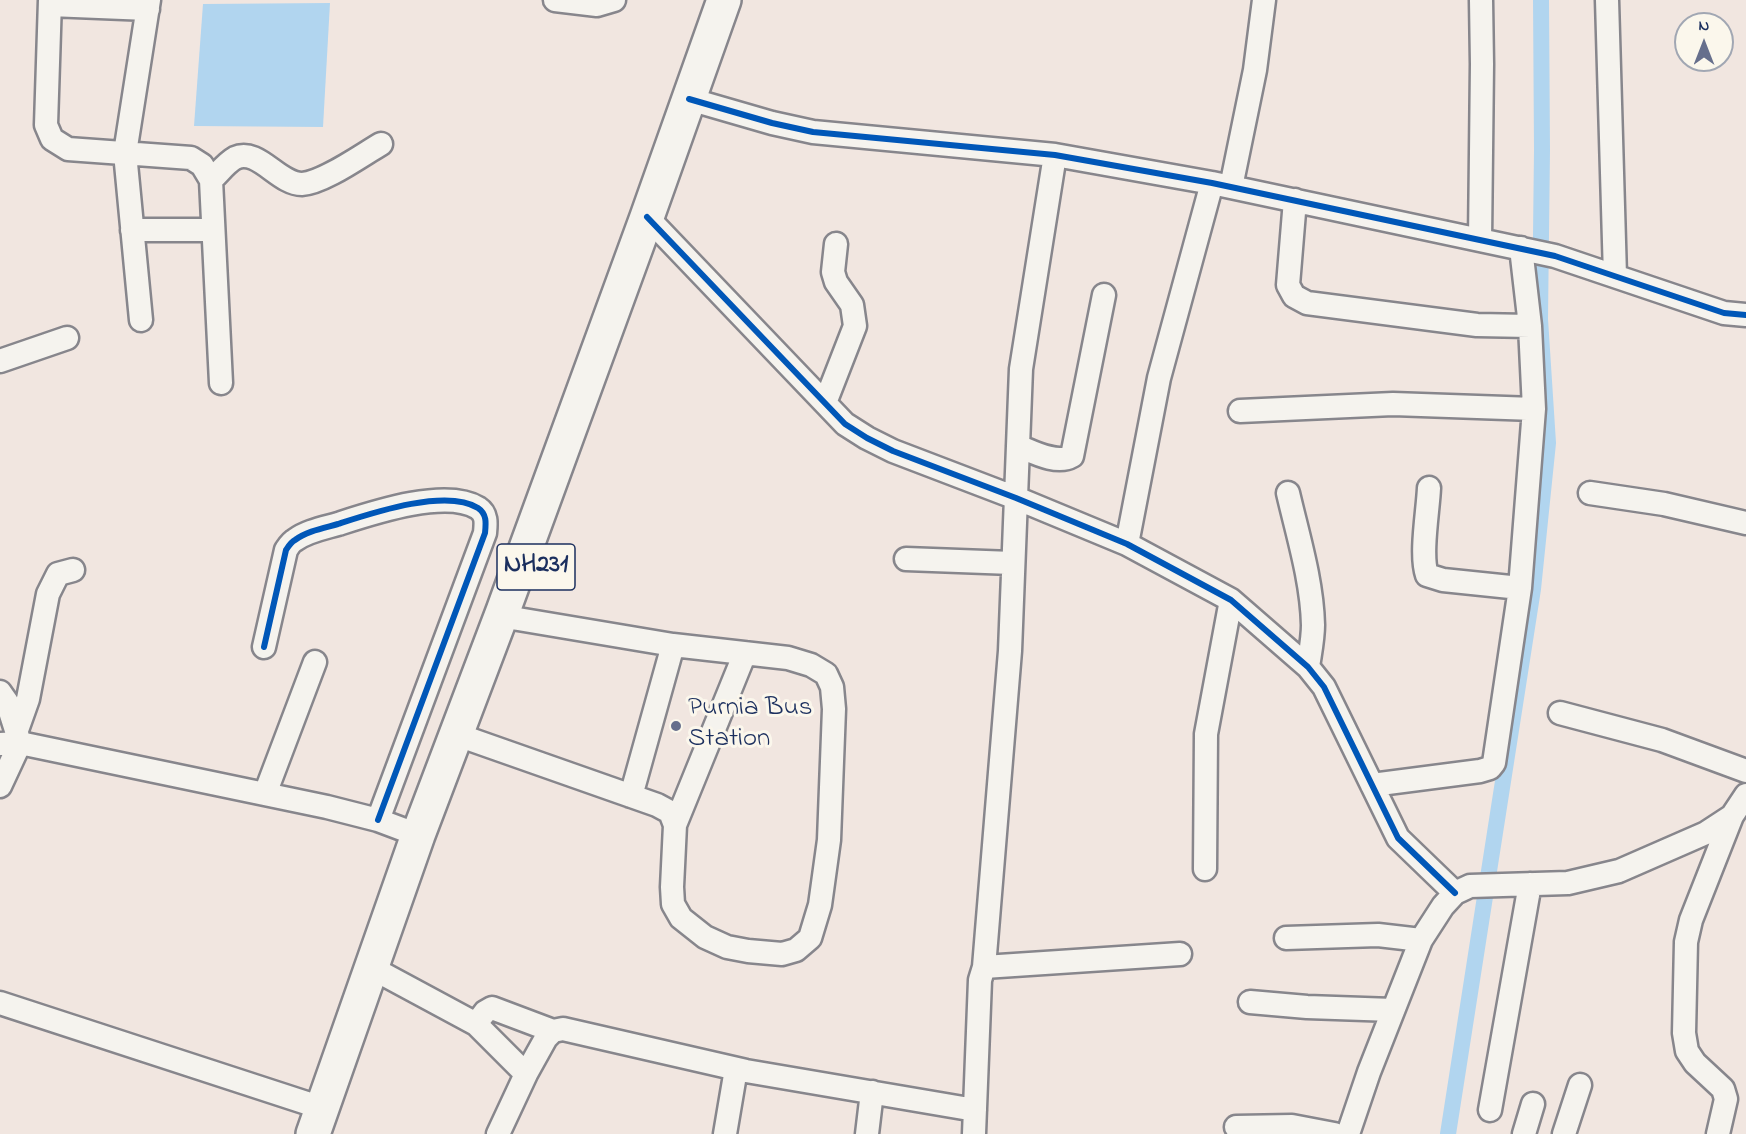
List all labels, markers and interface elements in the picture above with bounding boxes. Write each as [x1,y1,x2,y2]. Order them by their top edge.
north arrow [1674,12,1734,72]
text: N [1699,14,1709,38]
road number: NH231 [497,544,575,590]
place label: Purnia Bus Station [688,694,813,757]
marker: Purnia Bus Station [669,719,683,733]

